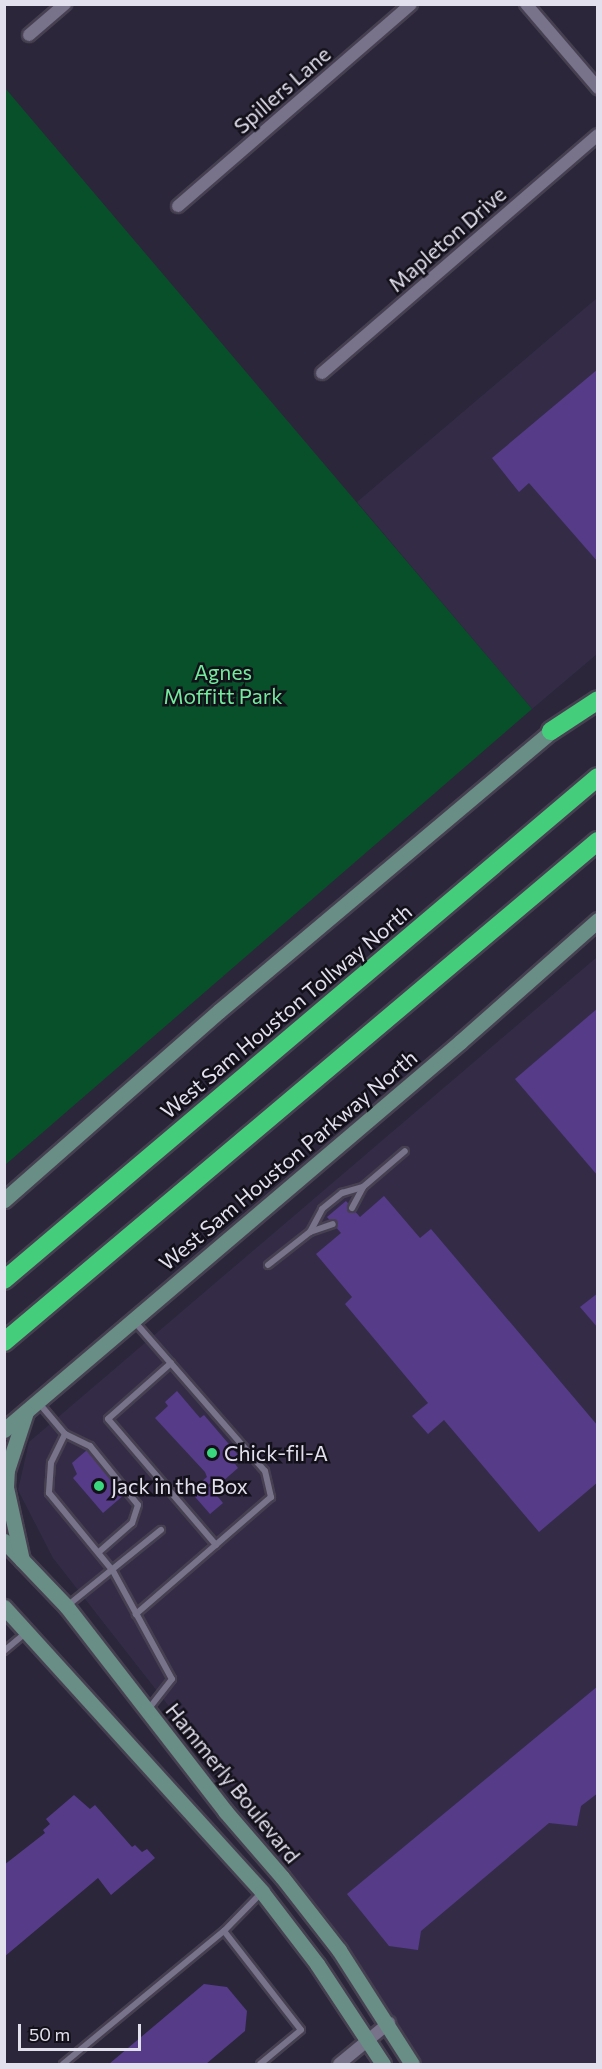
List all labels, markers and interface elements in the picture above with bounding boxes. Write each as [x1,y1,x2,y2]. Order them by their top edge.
street label: Spillers Lane [229,41,335,139]
street label: Mapleton Drive [383,181,511,297]
park label: Agnes Moffitt Park [163,659,283,709]
street label: West Sam Houston Tollway North [155,898,417,1124]
street label: West Sam Houston Parkway North [154,1045,422,1275]
place label: Chick-fil-A [224,1440,328,1466]
marker: Chick-fil-A [205,1446,219,1460]
place label: Jack in the Box [111,1473,248,1499]
marker: Jack in the Box [92,1479,106,1493]
street label: Hammerly Boulevard [161,1698,305,1868]
scale bar [21,2012,144,2050]
text: 50 m [29,2023,70,2045]

